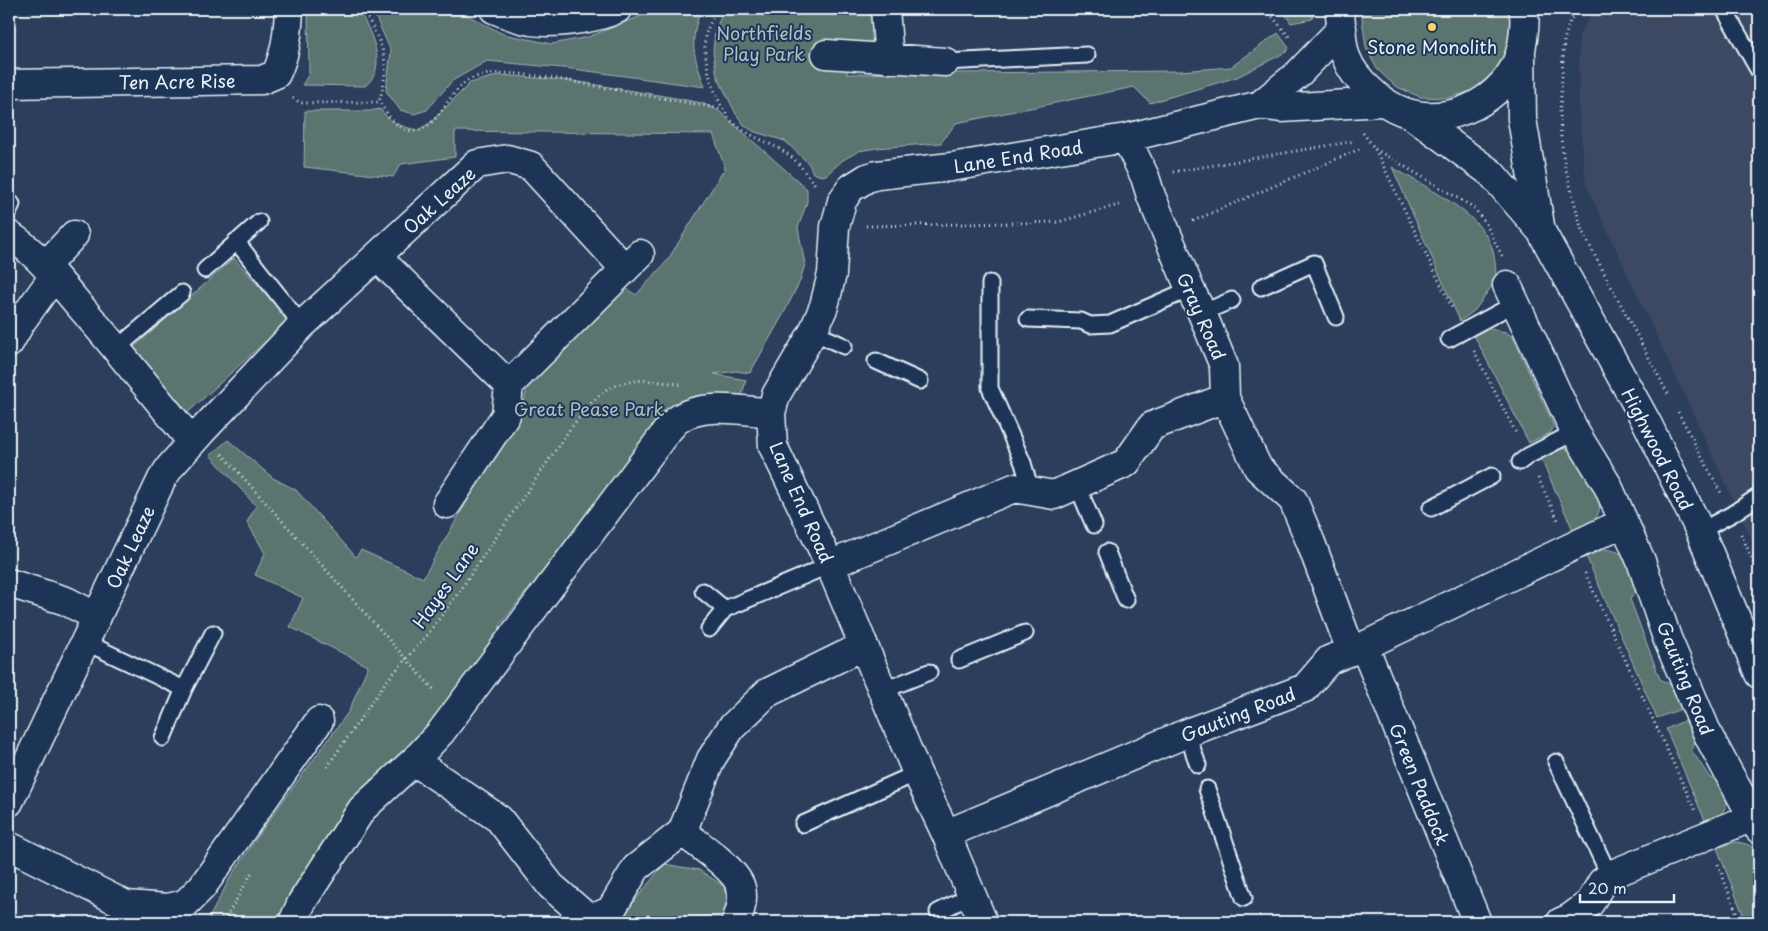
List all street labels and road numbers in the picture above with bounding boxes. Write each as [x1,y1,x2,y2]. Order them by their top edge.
street label: Ten Acre Rise [118,66,236,96]
street label: Lane End Road [952,132,1084,180]
street label: Oak Leaze [397,160,481,240]
street label: Gray Road [1171,268,1233,364]
street label: Highwood Road [1616,383,1700,515]
street label: Lane End Road [763,437,841,567]
street label: Oak Leaze [99,501,161,593]
street label: Hayes Lane [405,536,485,634]
street label: Gauting Road [1651,617,1721,739]
street label: Gauting Road [1177,680,1299,748]
street label: Green Paddock [1383,719,1457,849]

